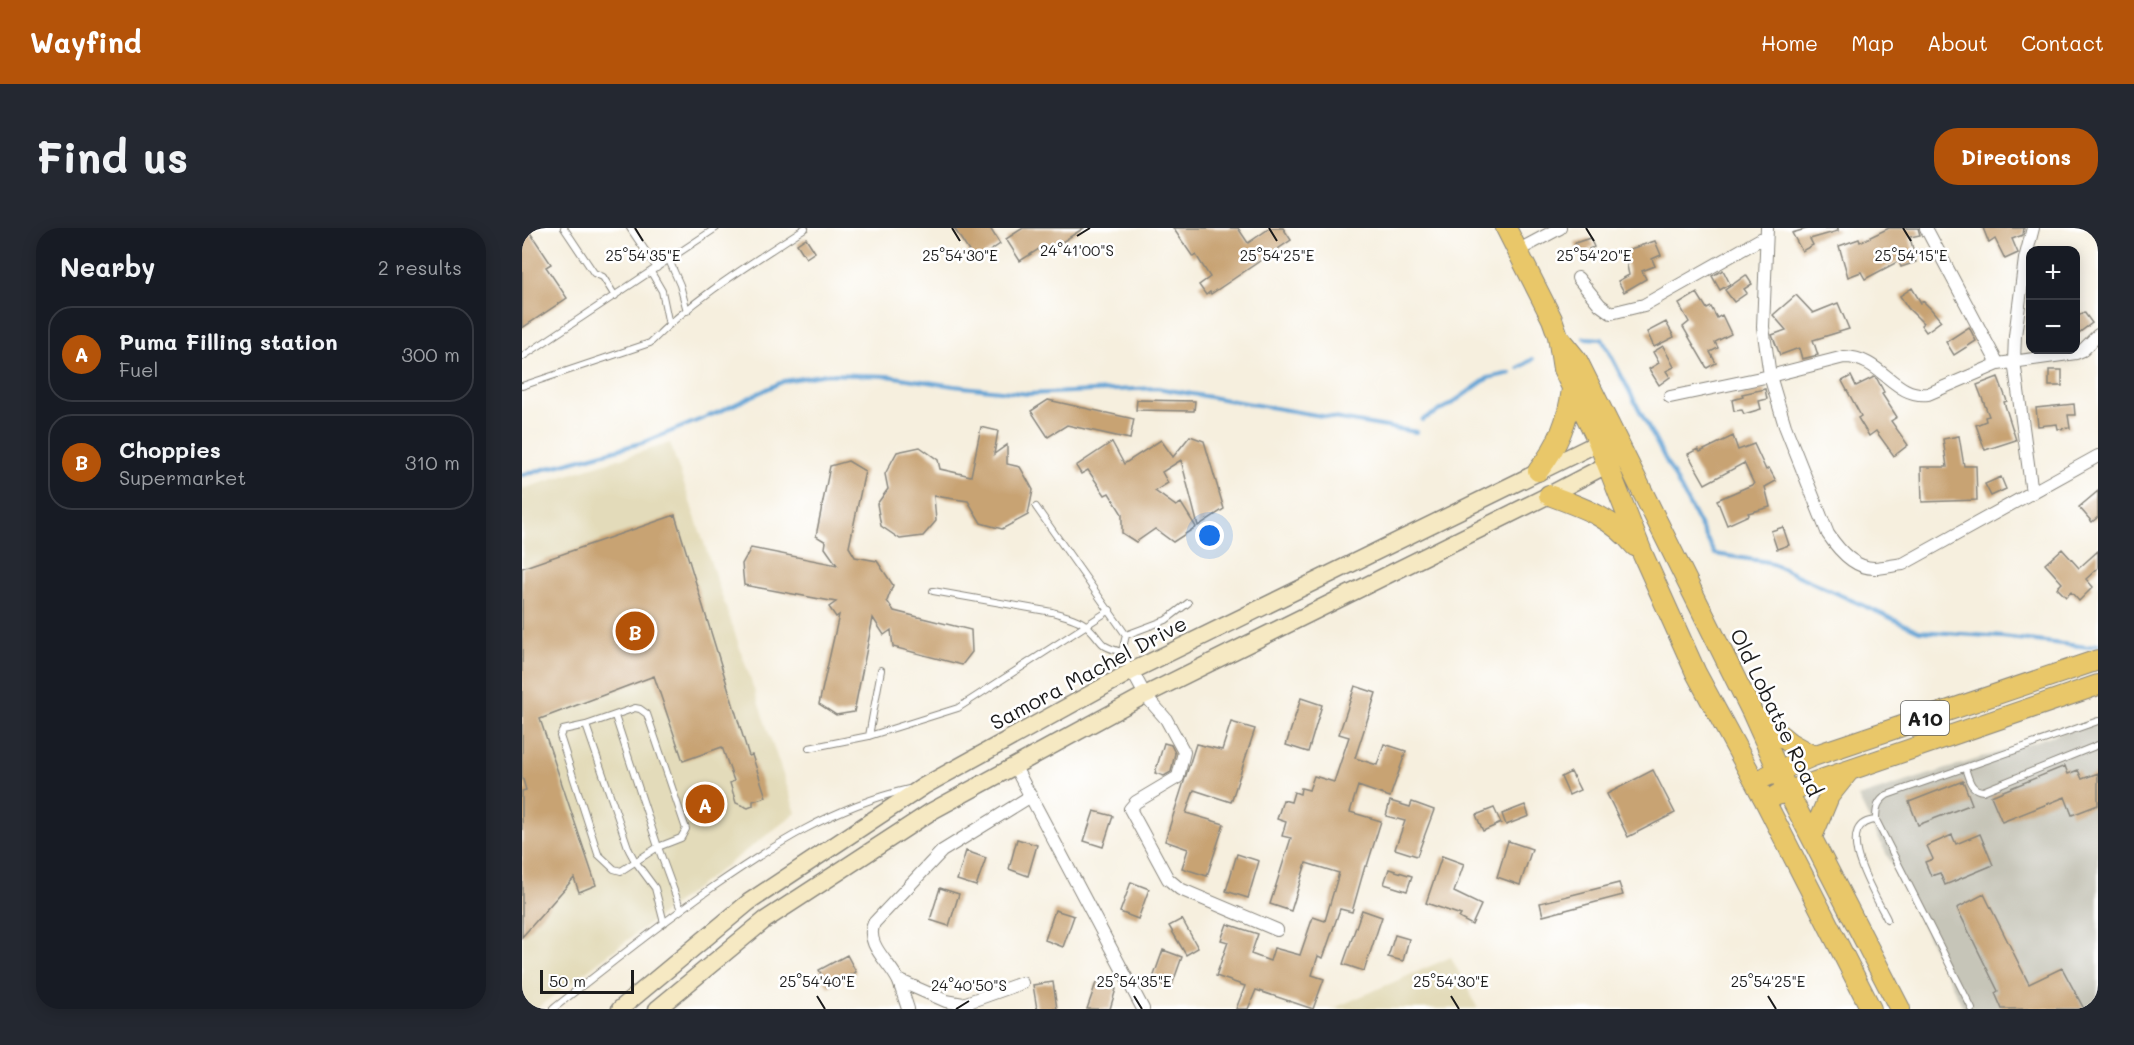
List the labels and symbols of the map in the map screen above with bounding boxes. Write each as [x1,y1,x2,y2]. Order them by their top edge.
text: 24°41'00"S [1040,240,1114,260]
text: 25°54'35"E [605,245,681,265]
text: 25°54'30"E [922,245,998,265]
text: 25°54'25"E [1240,245,1315,265]
text: 25°54'20"E [1556,245,1632,265]
text: 25°54'15"E [1874,245,1948,265]
your location [1195,521,1224,550]
pin: B [616,608,654,654]
street label: Samora Machel Drive [985,609,1191,735]
street label: Old Lobatse Road [1725,624,1829,800]
road number: A10 [1901,701,1949,735]
pin: A [686,782,724,826]
scale bar [540,967,634,994]
text: 25°54'40"E [779,971,855,991]
text: 25°54'35"E [1096,971,1172,991]
text: 25°54'30"E [1413,971,1489,991]
text: 25°54'25"E [1731,971,1806,991]
text: 24°40'50"S [931,975,1007,995]

